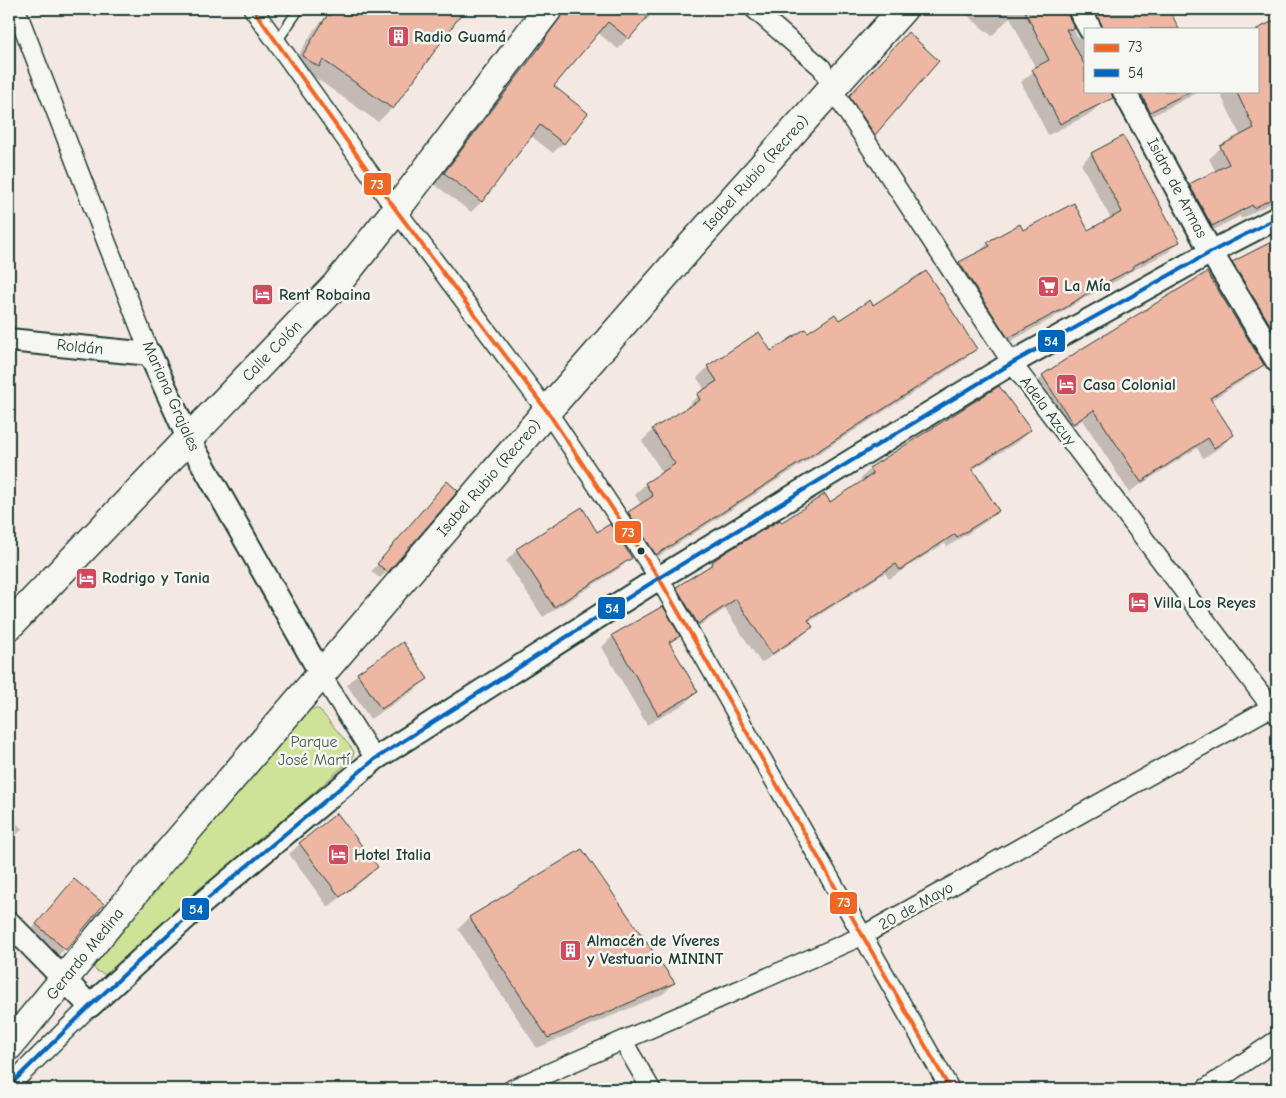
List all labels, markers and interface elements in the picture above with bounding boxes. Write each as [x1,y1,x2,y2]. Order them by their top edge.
building icon: Radio Guamá [386,25,410,49]
place label: Radio Guamá [414,28,506,46]
legend [1084,28,1258,92]
text: 73 [1128,38,1143,56]
text: 54 [1128,64,1143,82]
street label: Isabel Rubio (Recreo) [699,112,813,234]
street label: Isidro de Armas [1143,135,1211,241]
line badge: 73 [363,172,392,196]
text: 73 [370,176,384,193]
supermarket icon: La Mía [1036,274,1060,298]
place label: La Mía [1064,277,1111,295]
hotel icon: Rent Robaina [251,283,275,307]
place label: Rent Robaina [279,286,371,304]
street label: Calle Colón [239,317,305,385]
line badge: 54 [1037,329,1066,353]
text: 54 [1044,333,1058,350]
street label: Roldán [56,336,104,358]
street label: Mariana Grajales [139,338,203,454]
street label: Adela Azcuy [1016,373,1080,450]
hotel icon: Casa Colonial [1055,373,1079,397]
place label: Casa Colonial [1083,376,1176,394]
street label: Isabel Rubio (Recreo) [433,416,545,540]
line badge: 73 [614,520,642,544]
text: 73 [621,524,635,541]
unlabelled marker [636,546,646,556]
hotel icon: Rodrigo y Tania [74,566,98,590]
place label: Rodrigo y Tania [102,569,210,587]
hotel icon: Villa Los Reyes [1126,591,1150,615]
place label: Villa Los Reyes [1154,594,1256,612]
line badge: 54 [597,596,626,620]
text: 54 [605,600,619,617]
park label: Parque José Martí [278,733,350,769]
hotel icon: Hotel Italia [326,843,350,867]
place label: Hotel Italia [354,846,431,864]
street label: 20 de Mayo [876,878,956,934]
line badge: 73 [829,891,858,915]
text: 73 [837,894,851,911]
line badge: 54 [181,897,210,921]
text: 54 [189,901,203,918]
street label: Gerardo Medina [43,905,127,1003]
place label: Almacén de Víveres y Vestuario MININT [587,932,724,968]
building icon: Almacén de Víveres y Vestuario MININT [559,938,583,962]

